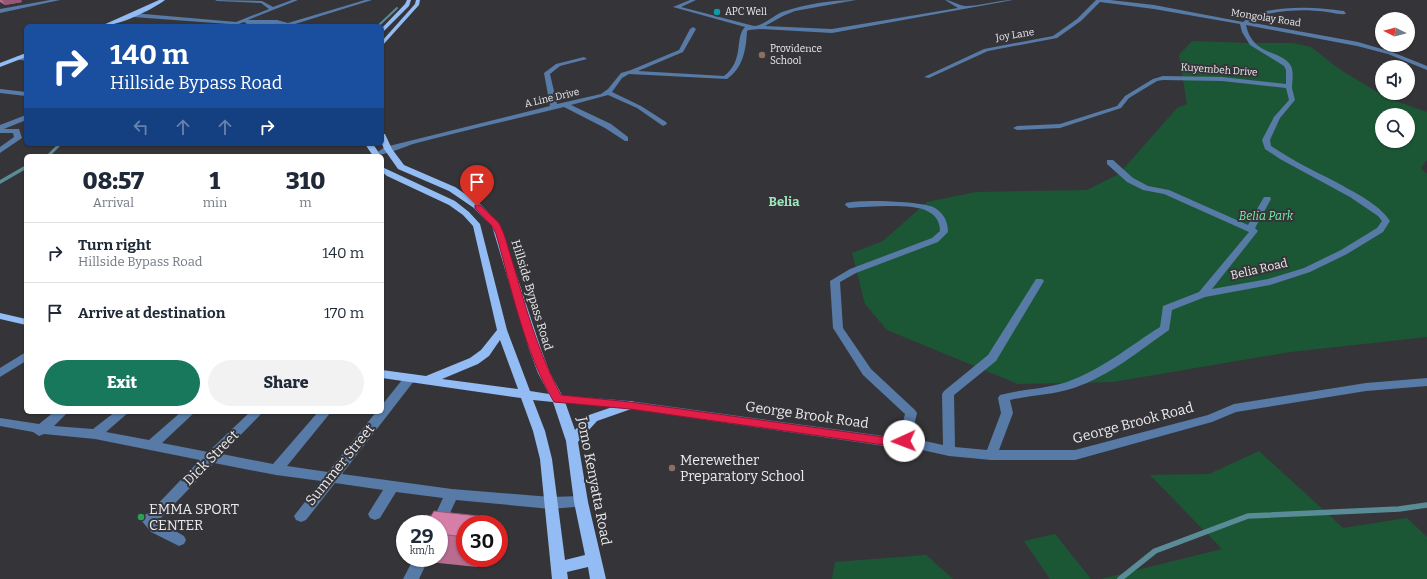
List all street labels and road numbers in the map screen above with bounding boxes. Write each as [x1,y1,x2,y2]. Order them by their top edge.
street label: Mongolay Road [1230,7,1302,29]
street label: Joy Lane [994,26,1035,44]
street label: Kuyembeh Drive [1180,61,1258,79]
street label: A Line Drive [523,86,581,110]
street label: Hillside Bypass Road [509,238,555,352]
street label: Belia Road [1229,256,1289,282]
street label: George Brook Road [744,398,870,432]
street label: George Brook Road [1071,399,1195,447]
street label: Jomo Kenyatta Road [573,414,615,547]
street label: Summer Street [302,421,378,509]
street label: Dick Street [180,427,242,489]

